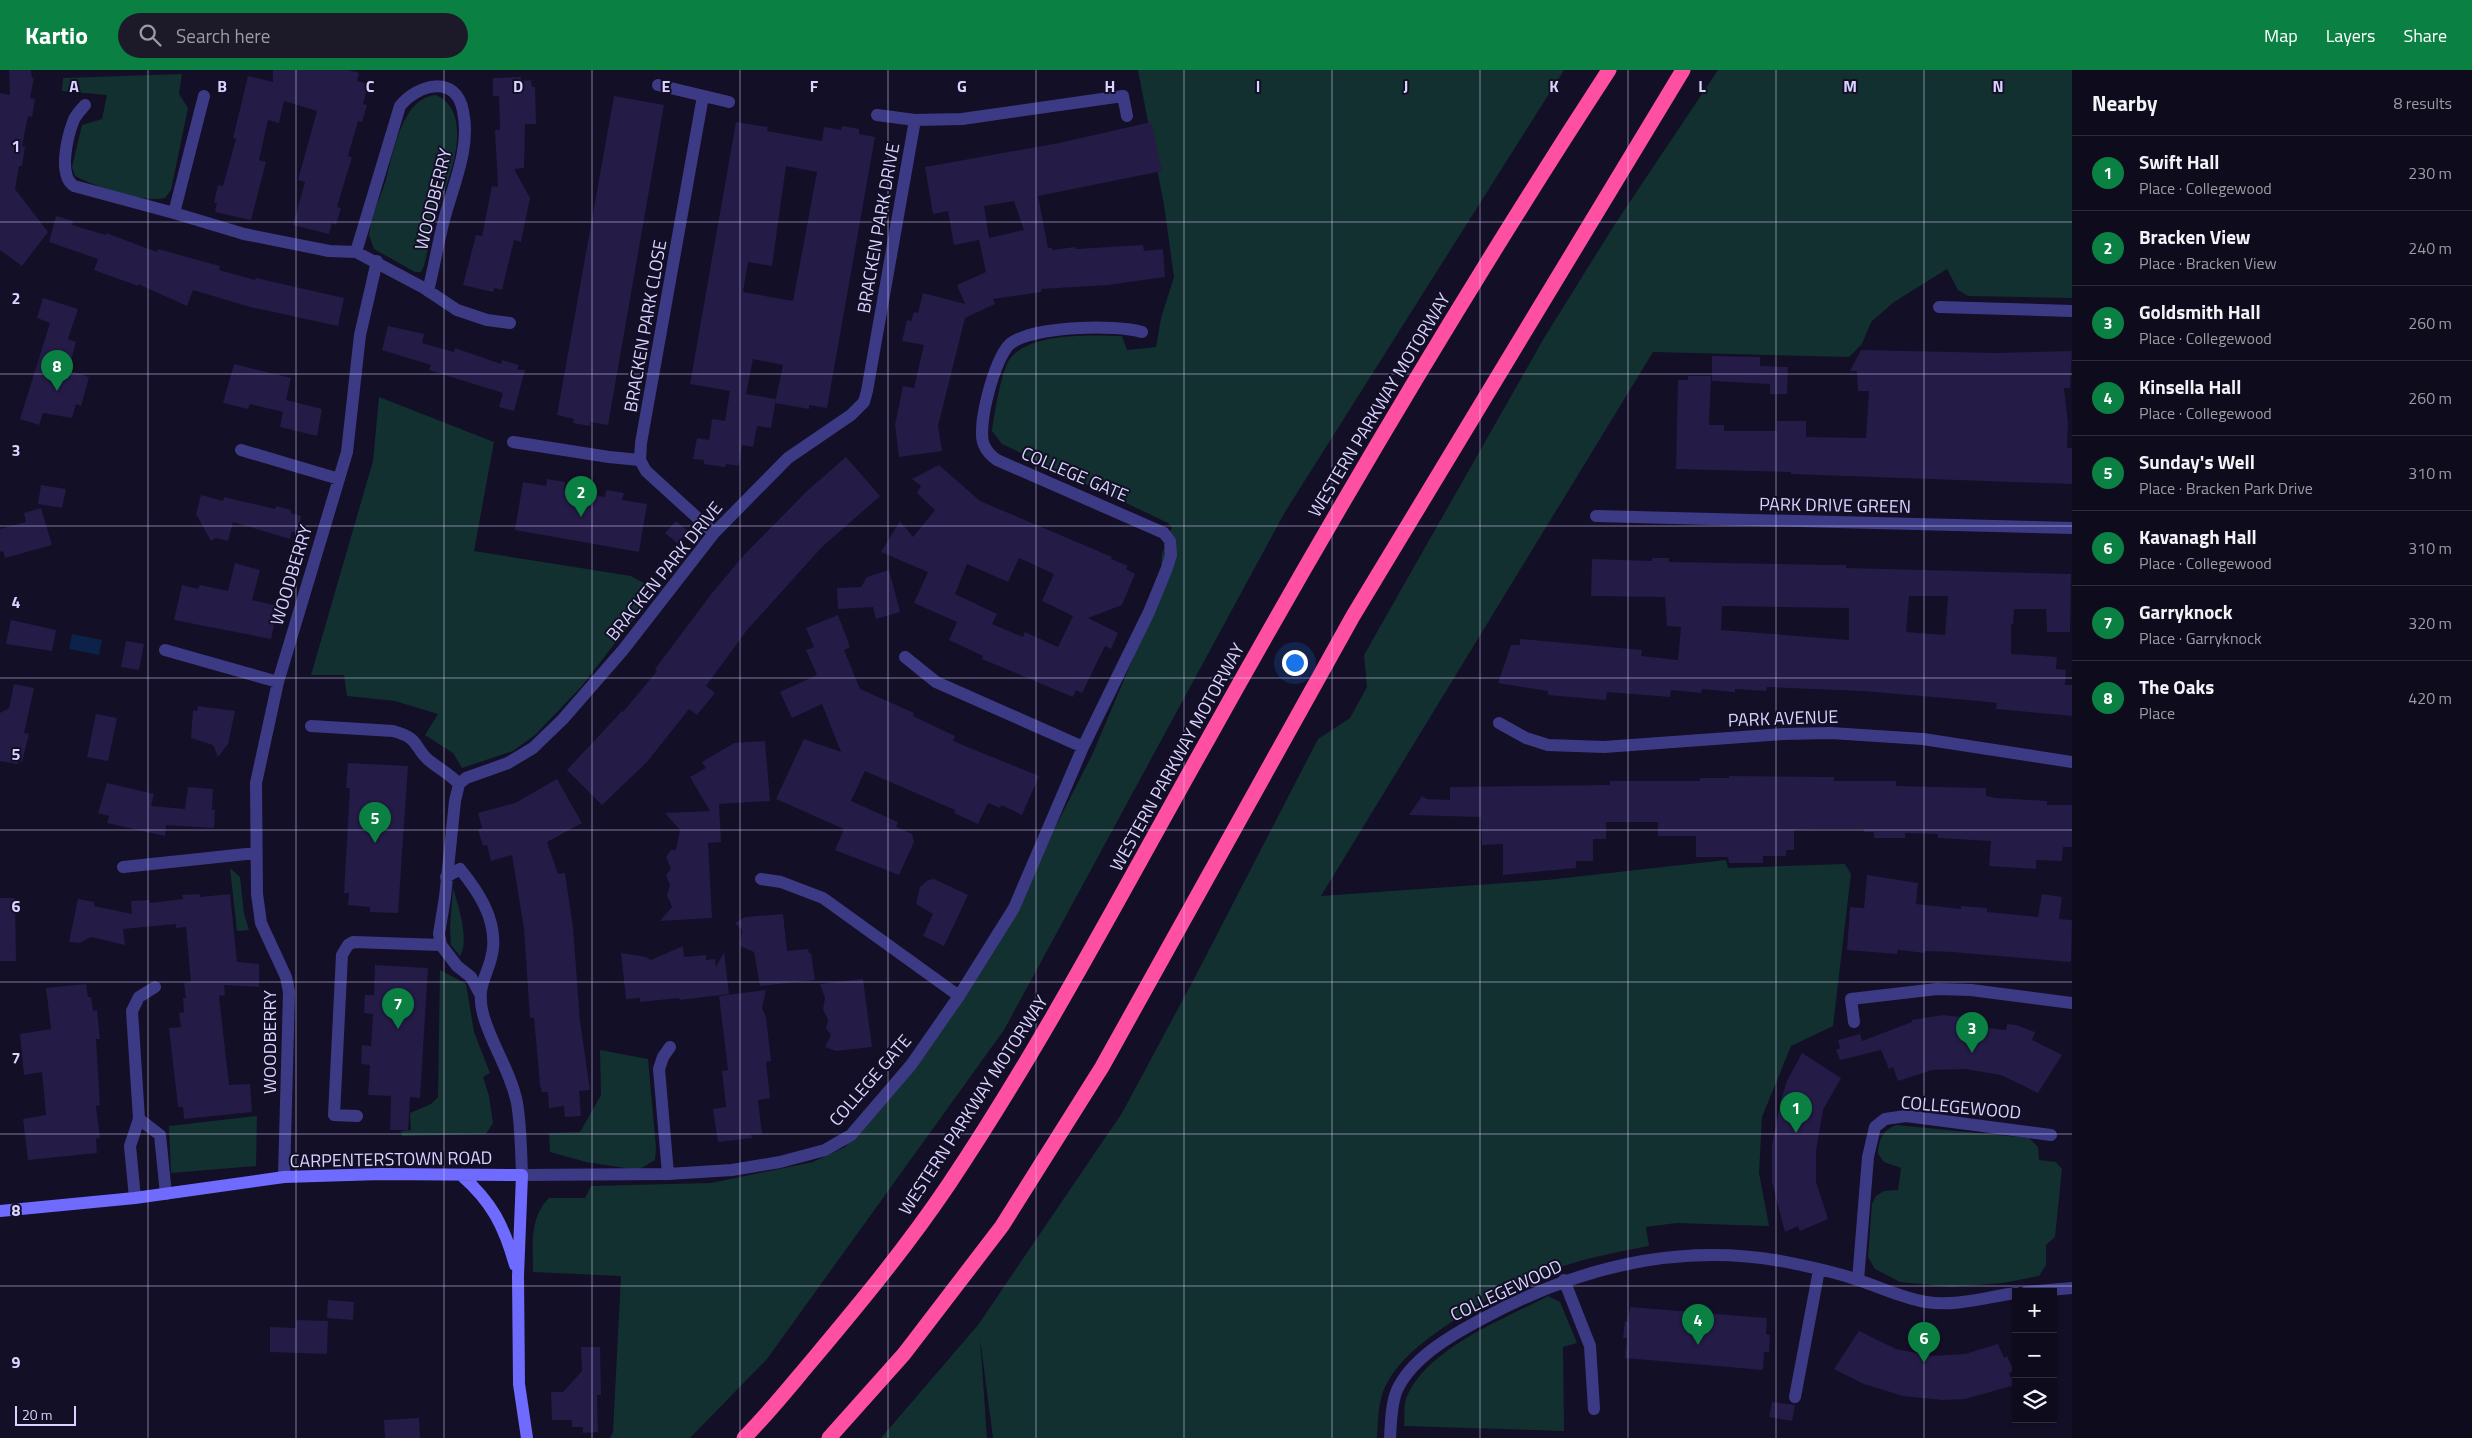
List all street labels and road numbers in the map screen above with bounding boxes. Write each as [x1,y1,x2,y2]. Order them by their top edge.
street label: BRACKEN PARK DRIVE [850,141,906,315]
street label: WOODBERRY [407,145,459,253]
street label: BRACKEN PARK CLOSE [617,238,673,414]
street label: WESTERN PARKWAY MOTORWAY [1301,288,1457,522]
street label: COLLEGE GATE [1017,439,1133,509]
street label: PARK DRIVE GREEN [1759,490,1911,520]
street label: BRACKEN PARK DRIVE [599,495,729,646]
street label: WOODBERRY [263,521,319,629]
street label: WESTERN PARKWAY MOTORWAY [1103,638,1251,876]
street label: PARK AVENUE [1727,703,1839,733]
street label: WESTERN PARKWAY MOTORWAY [892,989,1055,1220]
street label: WOODBERRY [256,990,283,1094]
street label: COLLEGE GATE [822,1028,918,1132]
street label: COLLEGEWOOD [1900,1088,2022,1126]
street label: CARPENTERSTOWN ROAD [289,1144,493,1174]
street label: COLLEGEWOOD [1446,1252,1566,1328]

